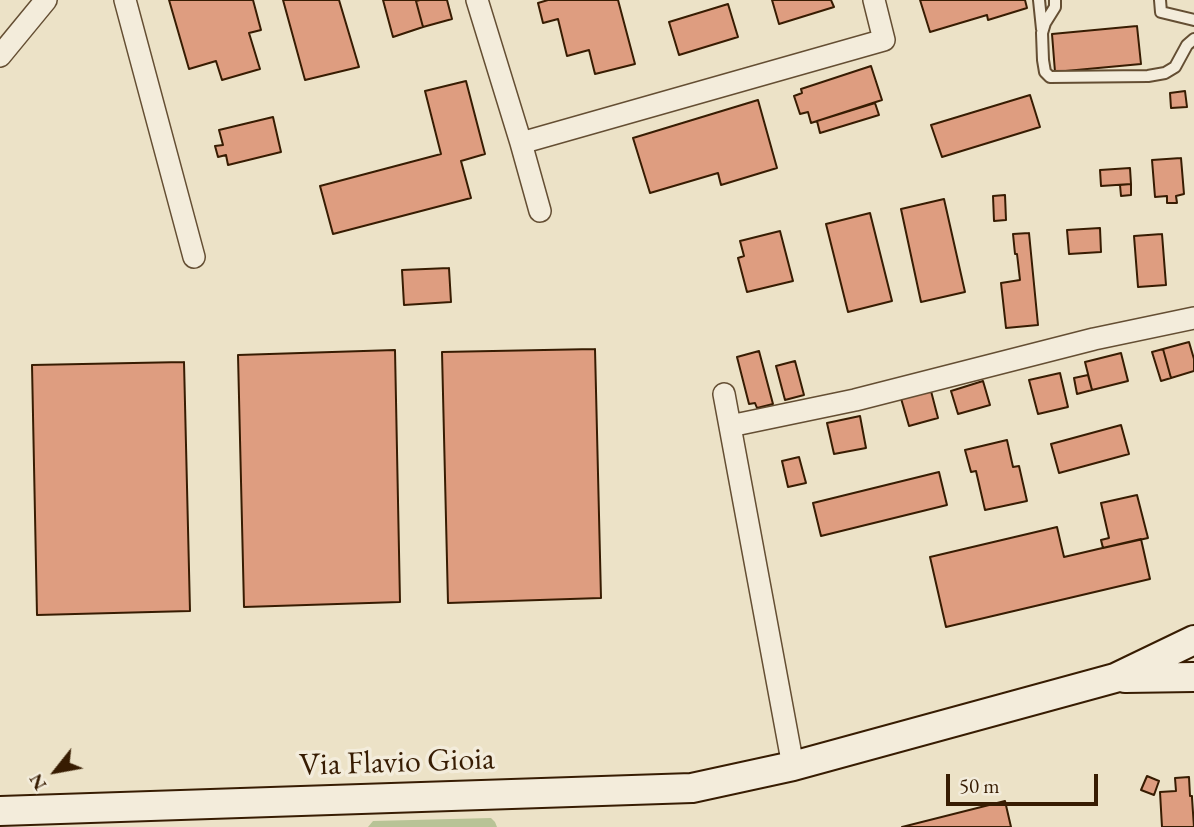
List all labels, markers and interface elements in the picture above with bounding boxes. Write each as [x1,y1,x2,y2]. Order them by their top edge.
north arrow [21,736,91,806]
street label: Via Flavio Gioia [299,740,495,786]
scale bar [949,760,1101,804]
text: N [23,769,52,795]
text: 50 m [959,772,1000,799]

